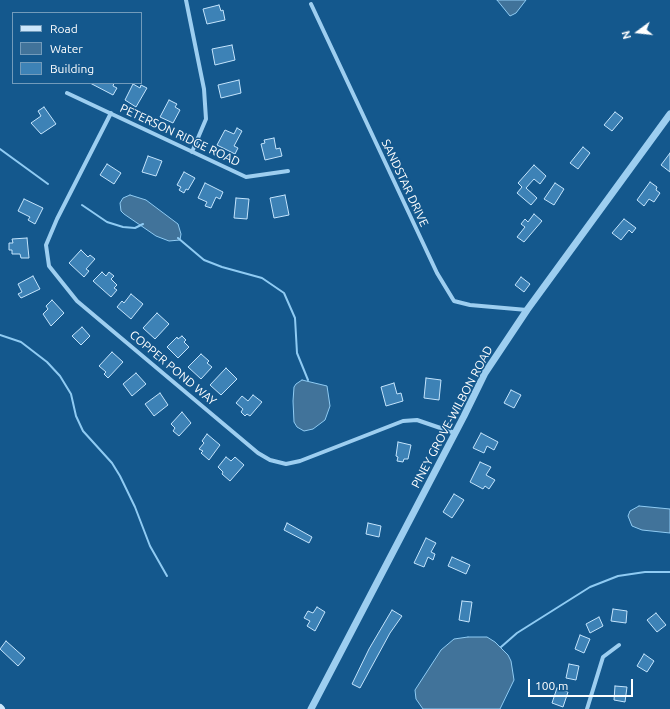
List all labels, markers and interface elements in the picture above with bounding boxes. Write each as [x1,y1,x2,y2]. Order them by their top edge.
legend [12,12,142,84]
north arrow [618,12,658,52]
text: Road [50,22,78,35]
text: N [620,30,633,41]
text: Water [50,42,83,55]
text: Building [50,62,94,75]
street label: PETERSON RIDGE ROAD [118,101,242,169]
street label: SANDSTAR DRIVE [378,137,432,229]
street label: COPPER POND WAY [127,327,219,409]
street label: PINEY GROVE-WILBON ROAD [408,343,496,491]
scale bar [530,671,635,697]
text: 100 m [535,679,568,692]

